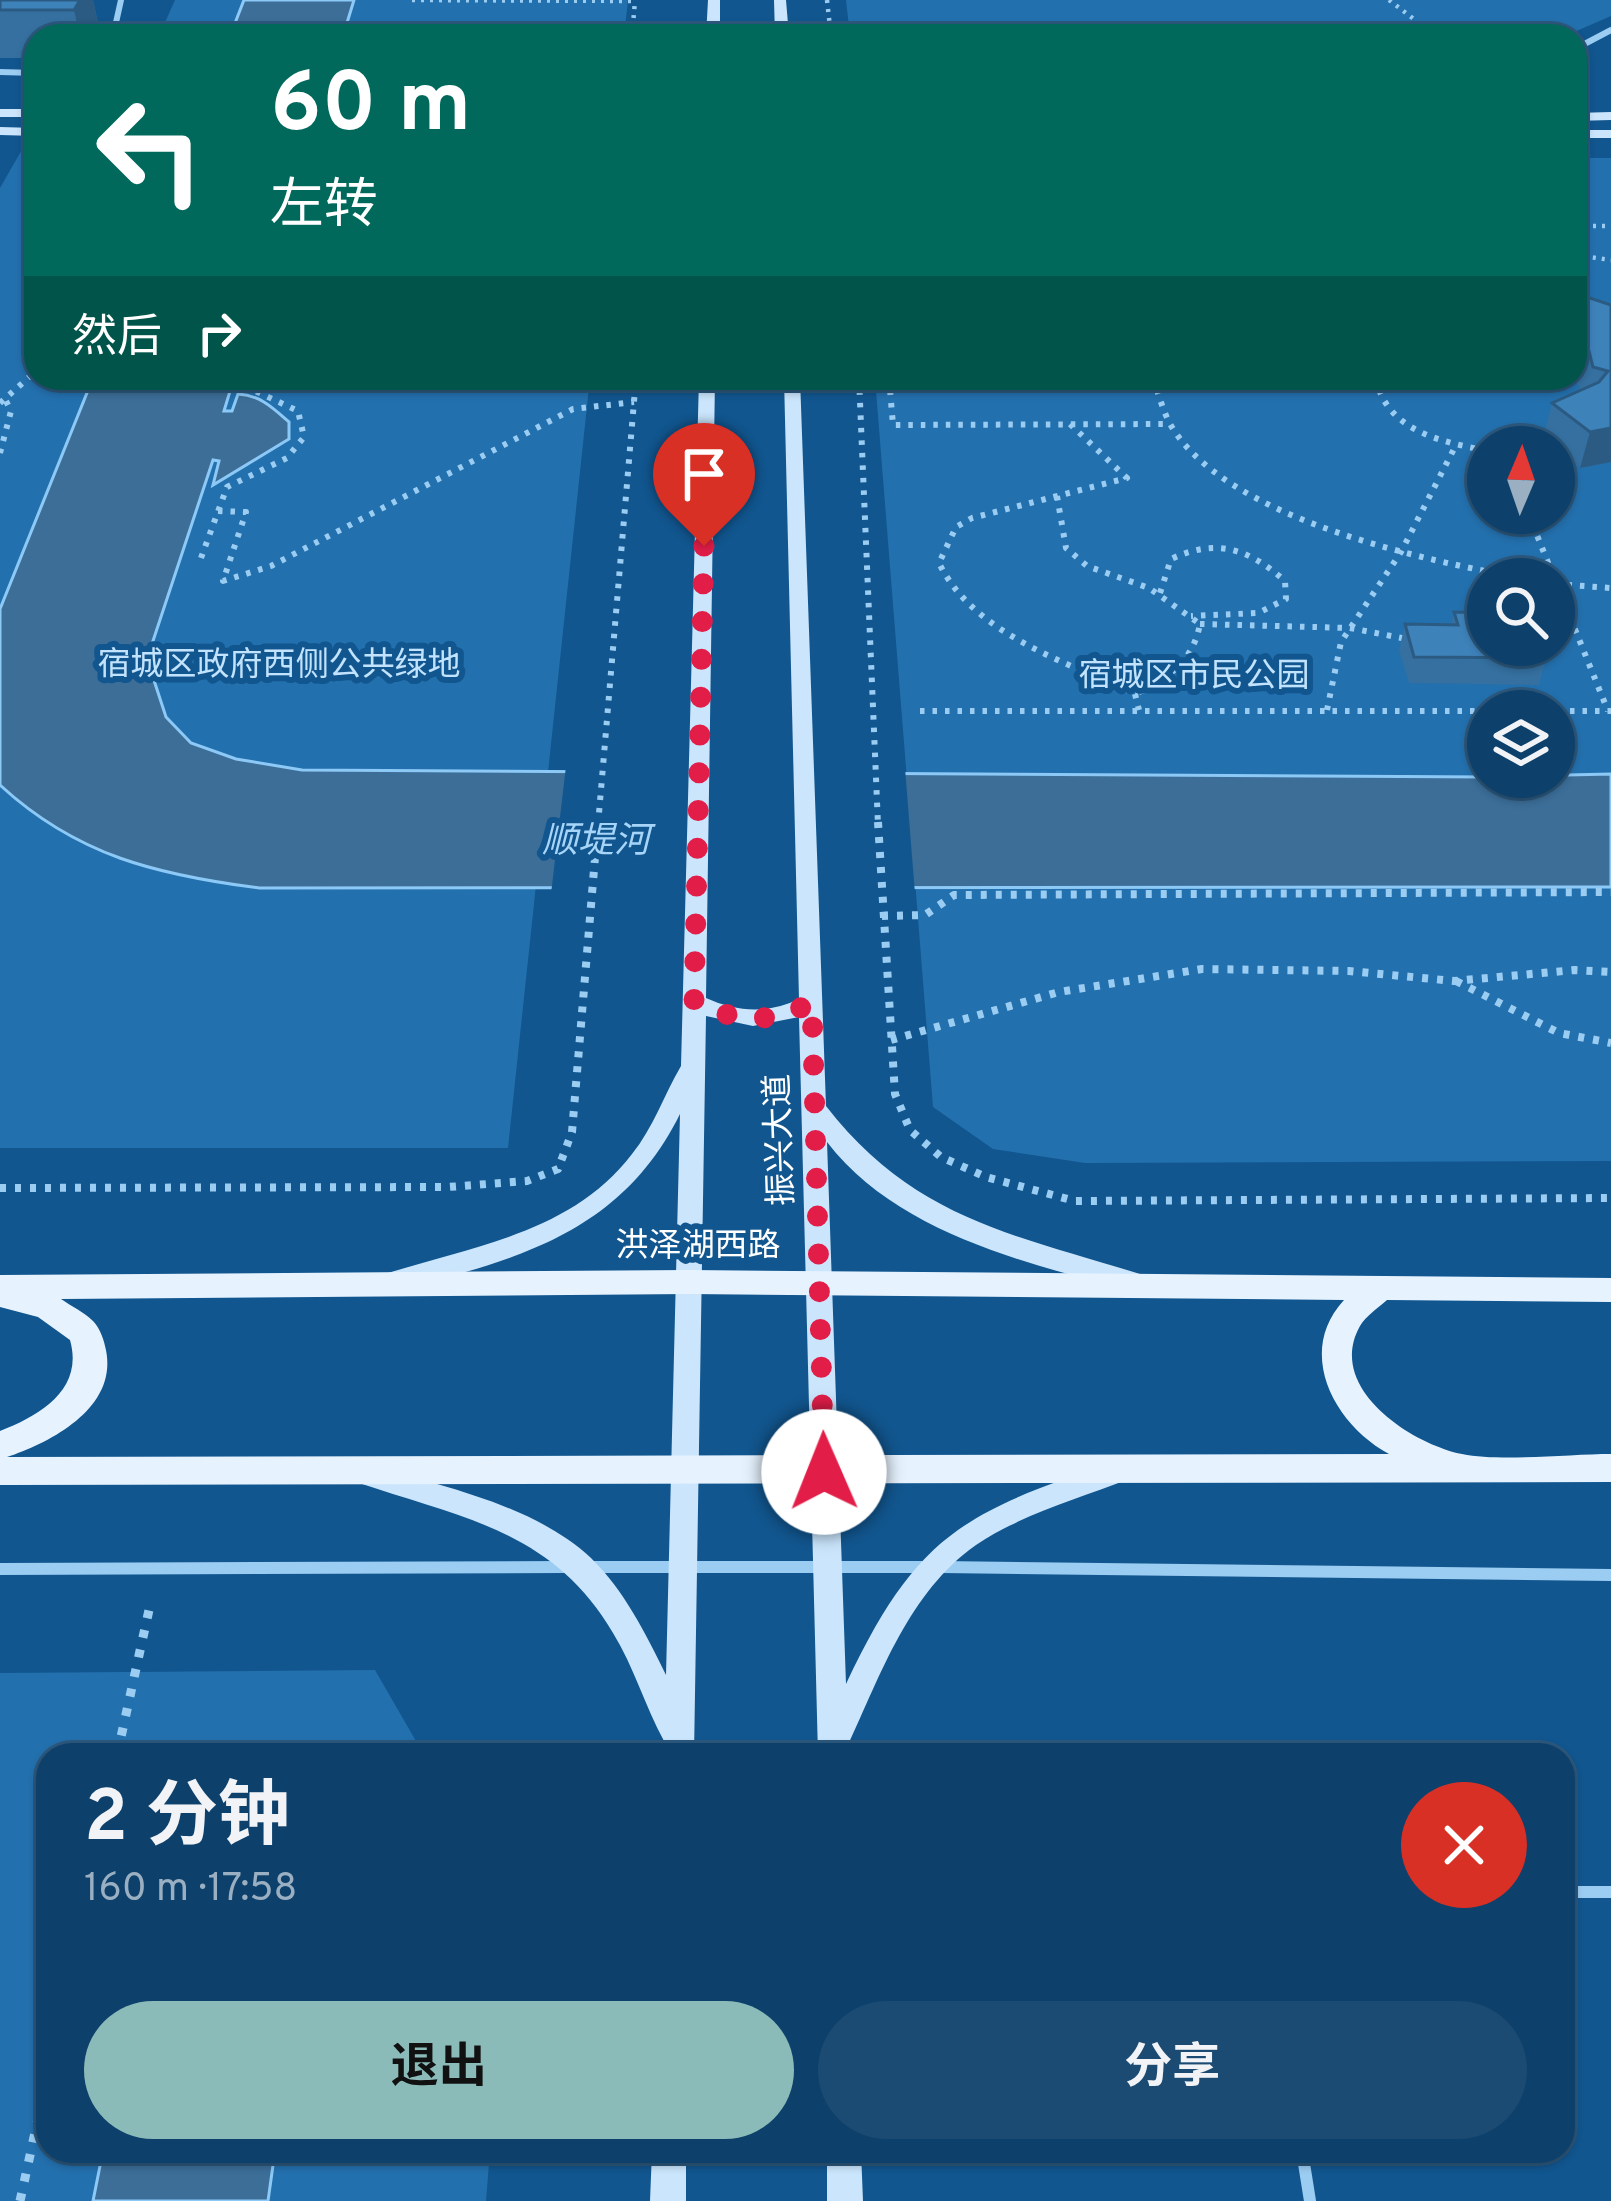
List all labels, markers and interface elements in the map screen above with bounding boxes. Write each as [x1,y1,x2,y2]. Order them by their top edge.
text: 60 m [270,55,471,161]
icon: left [72,72,228,228]
text: 左转 [270,174,378,243]
icon: right [186,300,252,366]
text: 然后 [72,311,162,368]
pin [653,423,755,546]
north arrow [1467,426,1575,534]
map controls [1467,426,1575,798]
icon: arrive [671,441,737,507]
button: search [1467,558,1575,666]
park label: 宿城区政府西侧公共绿地 [98,646,461,688]
park label: 宿城区市民公园 [1079,657,1310,699]
button: layers [1467,690,1575,798]
water label: 顺堤河 [542,820,656,866]
street label: 振兴大道 [759,1073,805,1207]
street label: 洪泽湖西路 [616,1227,781,1269]
position arrow [761,1409,887,1535]
text: 2 分钟 [84,1775,290,1867]
button: close [1401,1782,1527,1908]
text: 160 m · 17:58 [84,1866,297,1915]
button: 退出 [84,2001,794,2139]
button: 分享 [818,2001,1527,2139]

